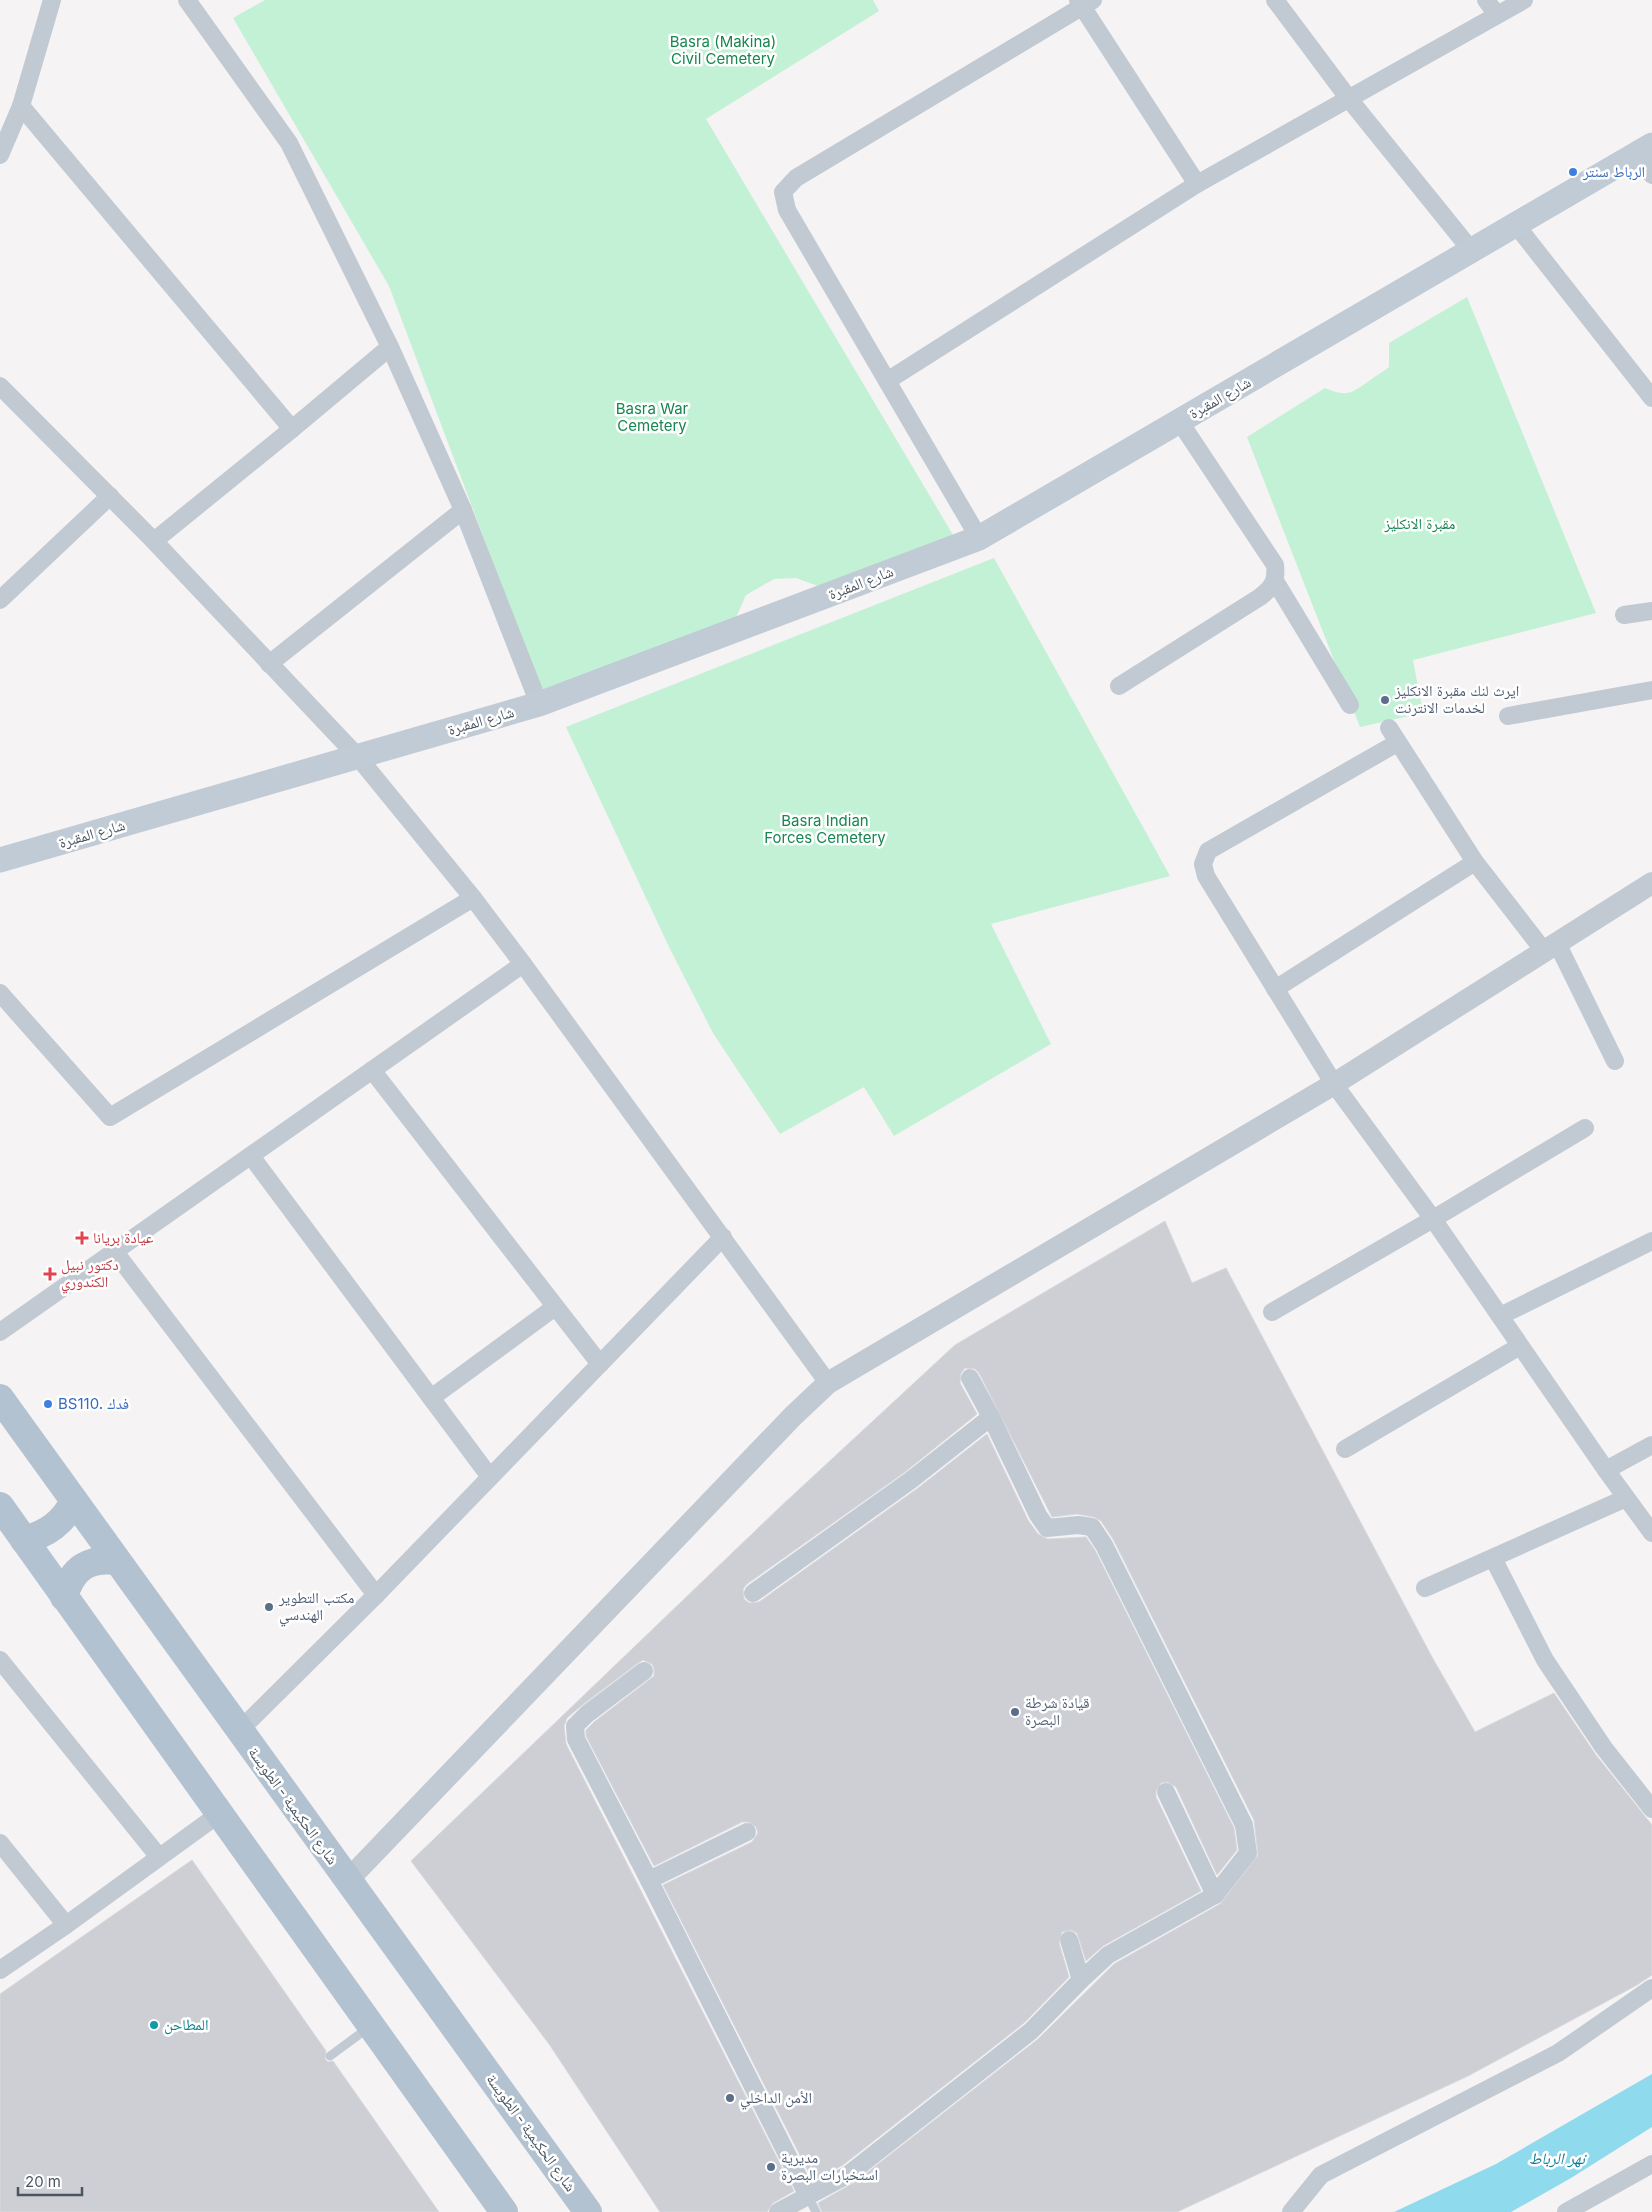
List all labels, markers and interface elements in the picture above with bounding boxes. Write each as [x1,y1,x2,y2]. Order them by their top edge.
park label: Basra (Makina) Civil Cemetery [670,32,776,68]
place label: الرباط سنتر [1582,162,1645,181]
marker: الرباط سنتر [1567,166,1579,178]
street label: شارع المقبرة [1186,372,1255,424]
park label: Basra War Cemetery [616,399,689,435]
park label: مقبرة الانكليز [1384,514,1456,533]
street label: شارع المقبرة [826,561,896,605]
place label: ايرث لنك مقبرة الانكليز لخدمات الانترنت [1394,681,1519,717]
marker: ايرث لنك مقبرة الانكليز لخدمات الانترنت [1379,694,1391,706]
street label: شارع المقبرة [446,702,517,740]
park label: Basra Indian Forces Cemetery [764,811,886,847]
street label: شارع المقبرة [57,815,128,853]
place label: عيادة بريانا [93,1228,154,1247]
marker: عيادة بريانا [75,1231,89,1245]
place label: دكتور نبيل الكندوري [61,1255,119,1294]
marker: دكتور نبيل الكندوري [43,1267,57,1281]
place label: BS110. فدك [58,1394,129,1413]
marker: BS110. فدك [42,1398,54,1410]
place label: مكتب التطوير الهندسي [278,1588,355,1627]
marker: مكتب التطوير الهندسي [263,1601,275,1613]
place label: قيادة شرطة البصرة [1025,1693,1090,1729]
marker: قيادة شرطة البصرة [1009,1706,1021,1718]
street label: شارع الحكيمية - الطويسة [244,1743,342,1869]
place label: المطاحن [164,2015,209,2035]
marker: المطاحن [148,2019,160,2031]
street label: شارع الحكيمية - الطويسة [482,2070,580,2196]
place label: الأمن الداخلي [740,2088,812,2110]
marker: الأمن الداخلي [724,2092,736,2104]
place label: مديرية استخبارات البصرة [781,2148,878,2184]
water label: نهر الرباط [1529,2148,1588,2168]
marker: مديرية استخبارات البصرة [765,2161,777,2173]
scale bar [18,2164,81,2196]
text: 20 m [25,2172,61,2191]

